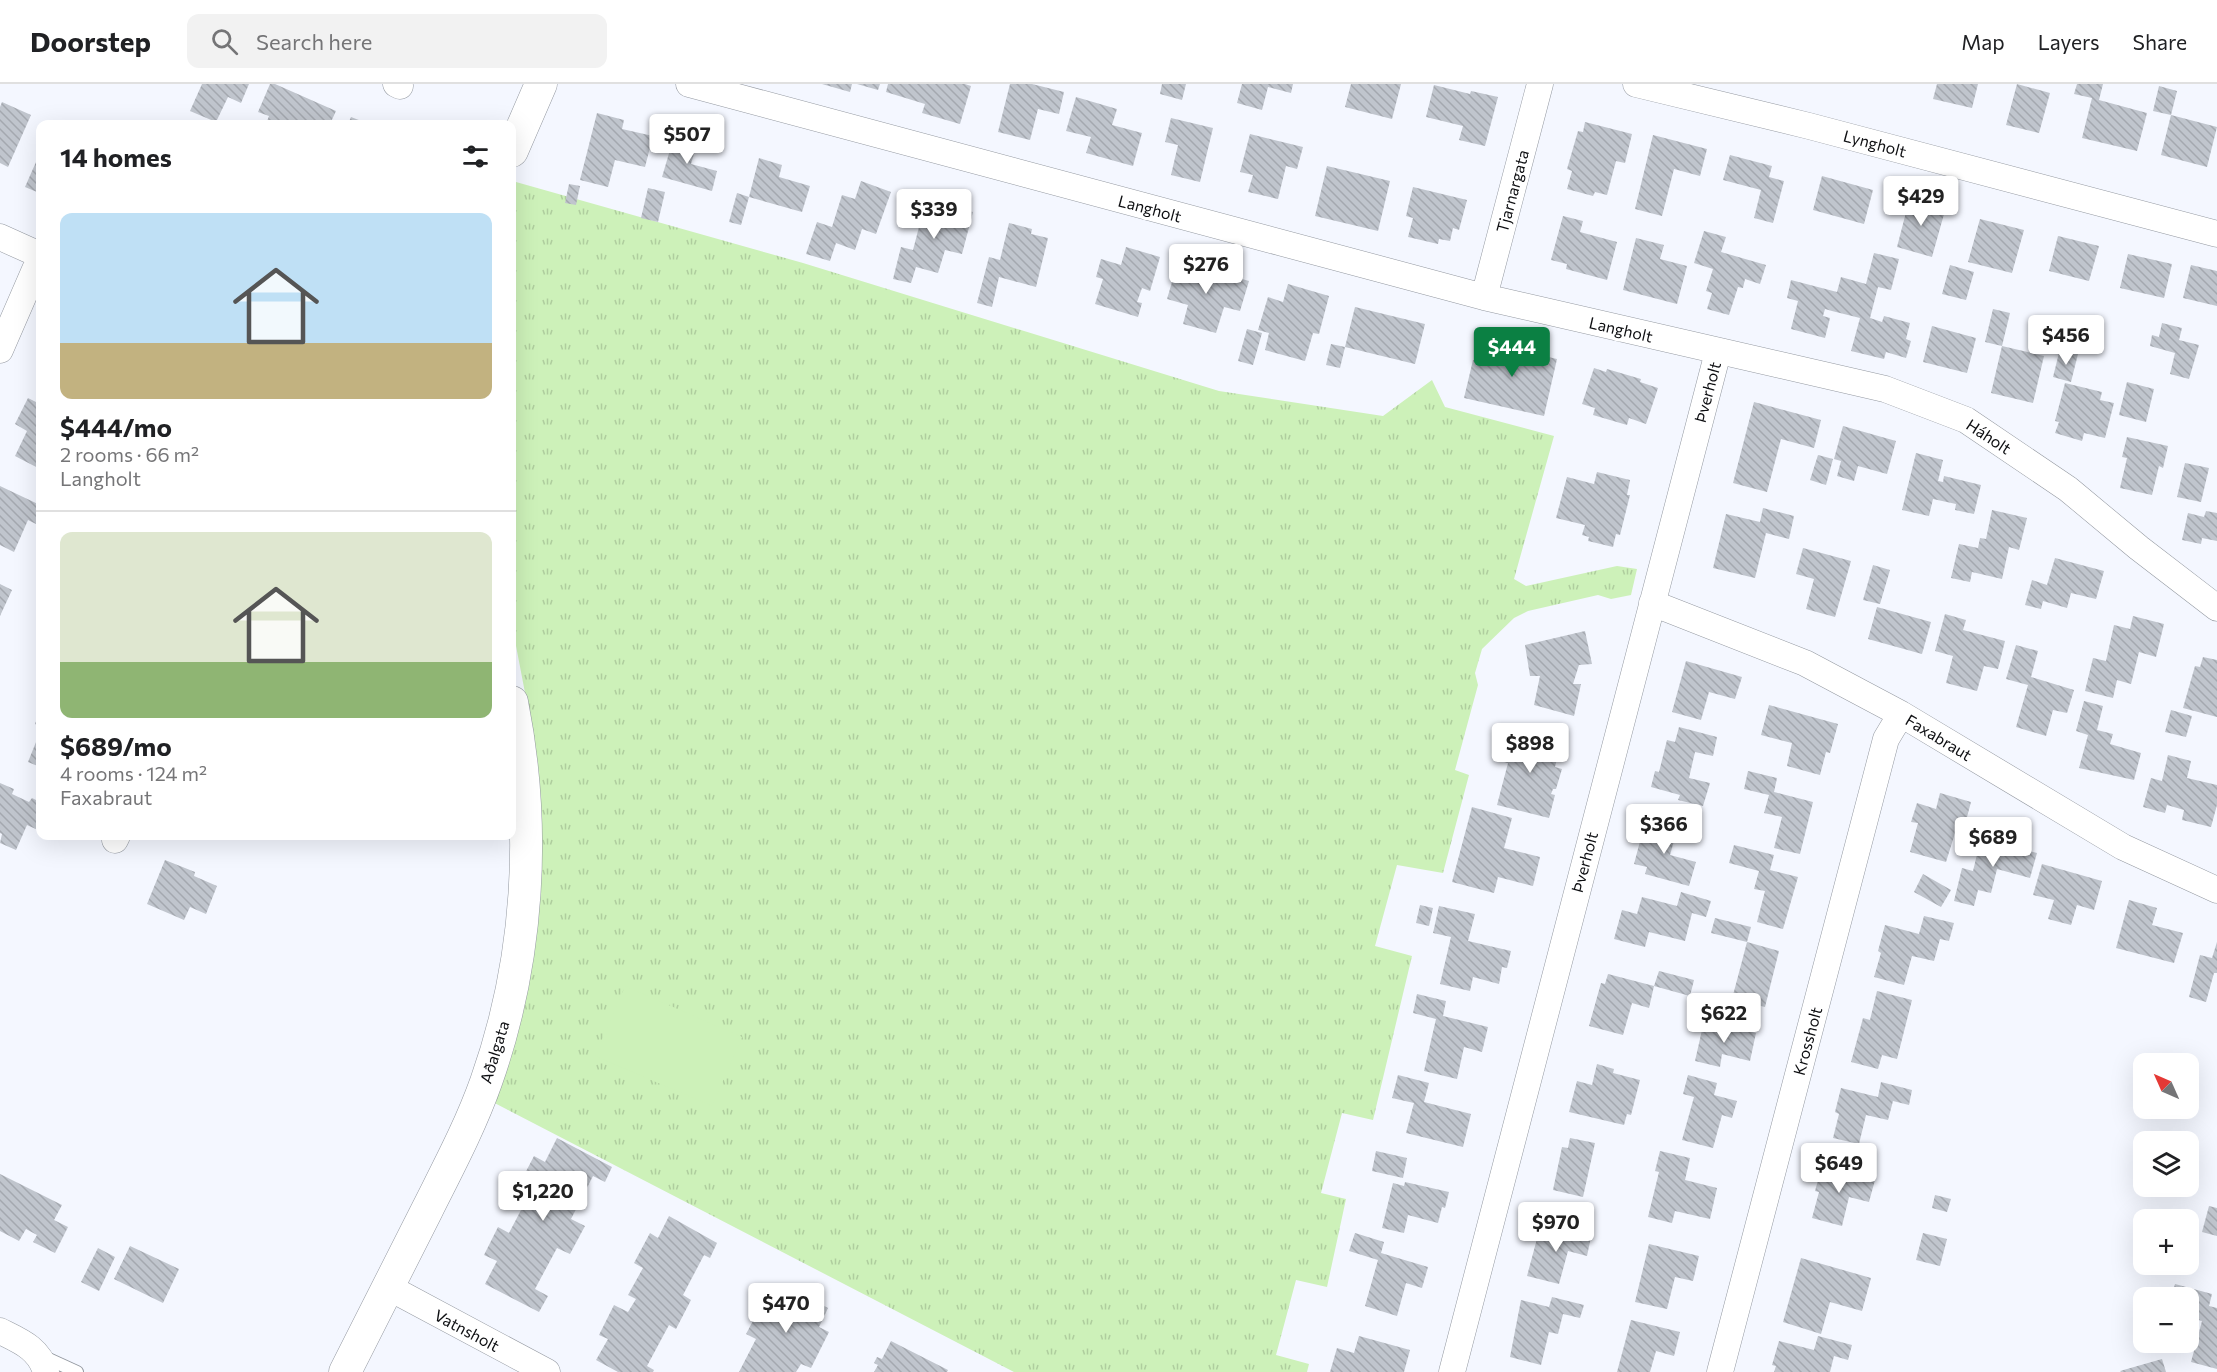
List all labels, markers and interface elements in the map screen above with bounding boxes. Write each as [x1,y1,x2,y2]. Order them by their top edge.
search box [187,14,607,68]
text: Doorstep [30,24,151,58]
icon: search [208,25,241,58]
text: Search here [256,28,372,55]
text: Map [1961,29,2005,54]
text: Layers [2038,29,2100,54]
text: Share [2133,29,2187,54]
pin: $507 [651,114,723,165]
text: $507 [663,121,711,145]
street label: Lyngholt [1842,126,1909,161]
icon: filters [459,140,492,173]
text: 14 homes [60,141,172,172]
street label: Tjarnargata [1492,148,1532,234]
pin: $429 [1885,176,1957,227]
text: $429 [1897,183,1945,207]
pin: $339 [898,189,970,240]
street label: Langholt [1116,190,1184,226]
text: $339 [910,196,958,220]
pin: $276 [1170,244,1242,295]
text: $276 [1183,251,1229,275]
icon: home [222,252,330,360]
street label: Langholt [1587,312,1655,346]
pin: $456 [2030,315,2102,366]
text: $456 [2042,322,2090,346]
pin: $444 [1476,327,1548,378]
text: $444 [1488,334,1536,358]
street label: Þverholt [1690,359,1724,424]
text: $444/mo [60,411,172,442]
street label: Háholt [1963,415,2015,458]
text: 2 rooms · 66 m² [60,442,199,466]
text: Langholt [60,466,141,490]
icon: home [222,571,330,679]
street label: Faxabraut [1903,710,1976,764]
pin: $898 [1494,723,1566,774]
text: $689/mo [60,730,172,761]
text: $898 [1506,730,1554,754]
text: 4 rooms · 124 m² [60,761,207,785]
text: Faxabraut [60,785,152,809]
pin: $366 [1628,804,1700,855]
text: $366 [1640,811,1688,835]
pin: $689 [1957,817,2029,868]
text: $689 [1969,824,2017,848]
street label: Þverholt [1567,829,1601,894]
pin: $622 [1688,993,1760,1044]
text: $622 [1701,1000,1747,1024]
street label: Krossholt [1789,1004,1825,1077]
street label: Aðalgata [475,1018,513,1086]
north arrow [2133,1053,2199,1119]
map controls [2133,1053,2199,1353]
button: layers [2133,1131,2199,1197]
pin: $649 [1803,1143,1875,1194]
text: $649 [1815,1150,1863,1174]
pin: $1,220 [494,1171,592,1222]
text: $1,220 [512,1178,574,1202]
pin: $970 [1520,1202,1592,1253]
text: $970 [1532,1209,1580,1233]
button: + [2133,1209,2199,1275]
pin: $470 [750,1283,822,1334]
button: − [2133,1287,2199,1353]
text: $470 [762,1290,810,1314]
street label: Vatnsholt [431,1305,503,1355]

